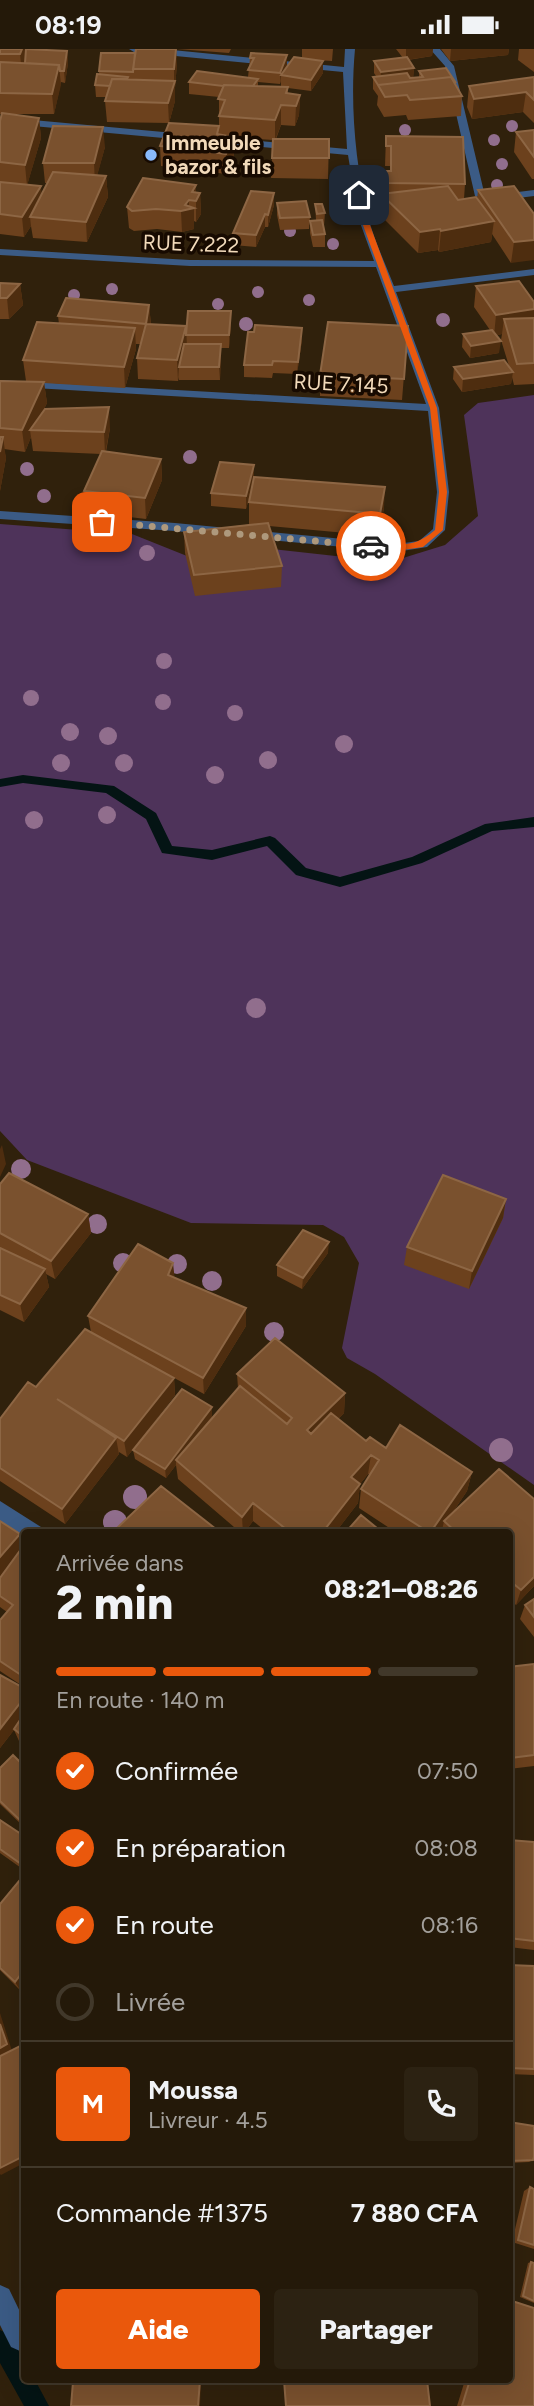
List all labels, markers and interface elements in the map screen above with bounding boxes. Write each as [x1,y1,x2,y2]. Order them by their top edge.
text: 08:19 [35,9,102,41]
place label: Immeuble bazor & fils [165,130,271,179]
marker: Immeuble bazor & fils [143,147,159,163]
pin [329,165,389,225]
icon: home [340,176,378,214]
street label: RUE 7.222 [142,229,240,258]
street label: RUE 7.145 [293,369,389,398]
pin [72,492,132,552]
icon: bag [83,503,121,541]
courier [336,511,406,581]
icon: car [352,527,390,565]
text: Arrivée dans [56,1549,184,1577]
text: 08:21–08:26 [324,1573,478,1605]
text: 2 min [56,1575,173,1631]
text: En route · 140 m [56,1686,224,1714]
icon: check [56,1752,94,1790]
text: Confirmée [115,1755,238,1787]
text: 07:50 [417,1757,478,1785]
icon: check [56,1829,94,1867]
text: En préparation [115,1832,286,1864]
text: 08:08 [414,1834,478,1862]
icon: check [56,1906,94,1944]
text: En route [115,1909,214,1941]
text: 08:16 [421,1911,478,1939]
text: Livrée [115,1986,185,2018]
button: phone [404,2067,478,2141]
text: Moussa [148,2074,238,2106]
text: M [82,2088,104,2120]
text: Livreur · 4.5 [148,2106,268,2134]
text: Commande #1375 [56,2197,268,2229]
text: 7 880 CFA [351,2197,478,2229]
button: Aide [56,2289,260,2369]
button: Partager [274,2289,478,2369]

